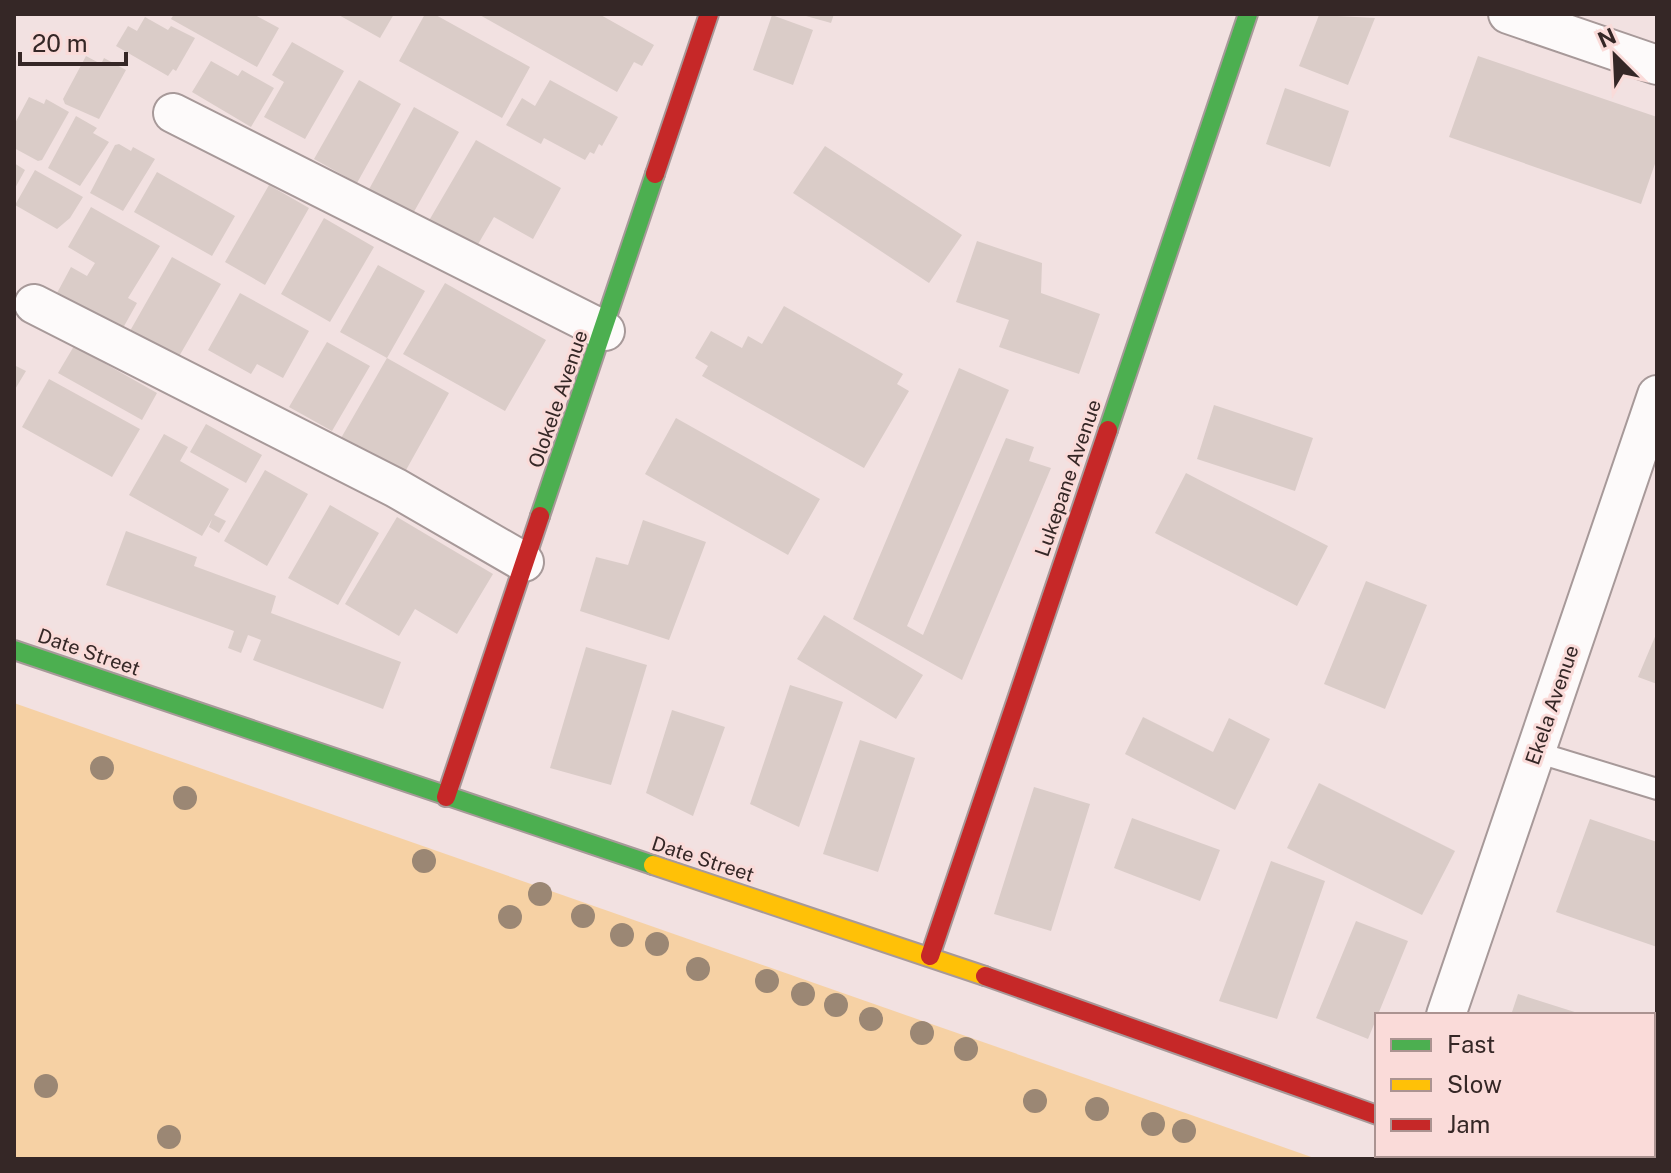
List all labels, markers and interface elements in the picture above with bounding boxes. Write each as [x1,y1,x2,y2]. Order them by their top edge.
scale bar [20,16,126,66]
north arrow [1575,16,1655,96]
text: N [1594,22,1620,53]
text: 20 m [32,29,88,57]
street label: Olokele Avenue [523,327,593,471]
street label: Lukepane Avenue [1030,396,1106,560]
street label: Date Street [35,623,143,681]
street label: Ekela Avenue [1520,642,1584,768]
street label: Date Street [649,831,757,887]
legend [1375,1013,1655,1157]
text: Fast [1447,1030,1495,1058]
text: Slow [1447,1070,1502,1098]
text: Jam [1447,1110,1490,1138]

